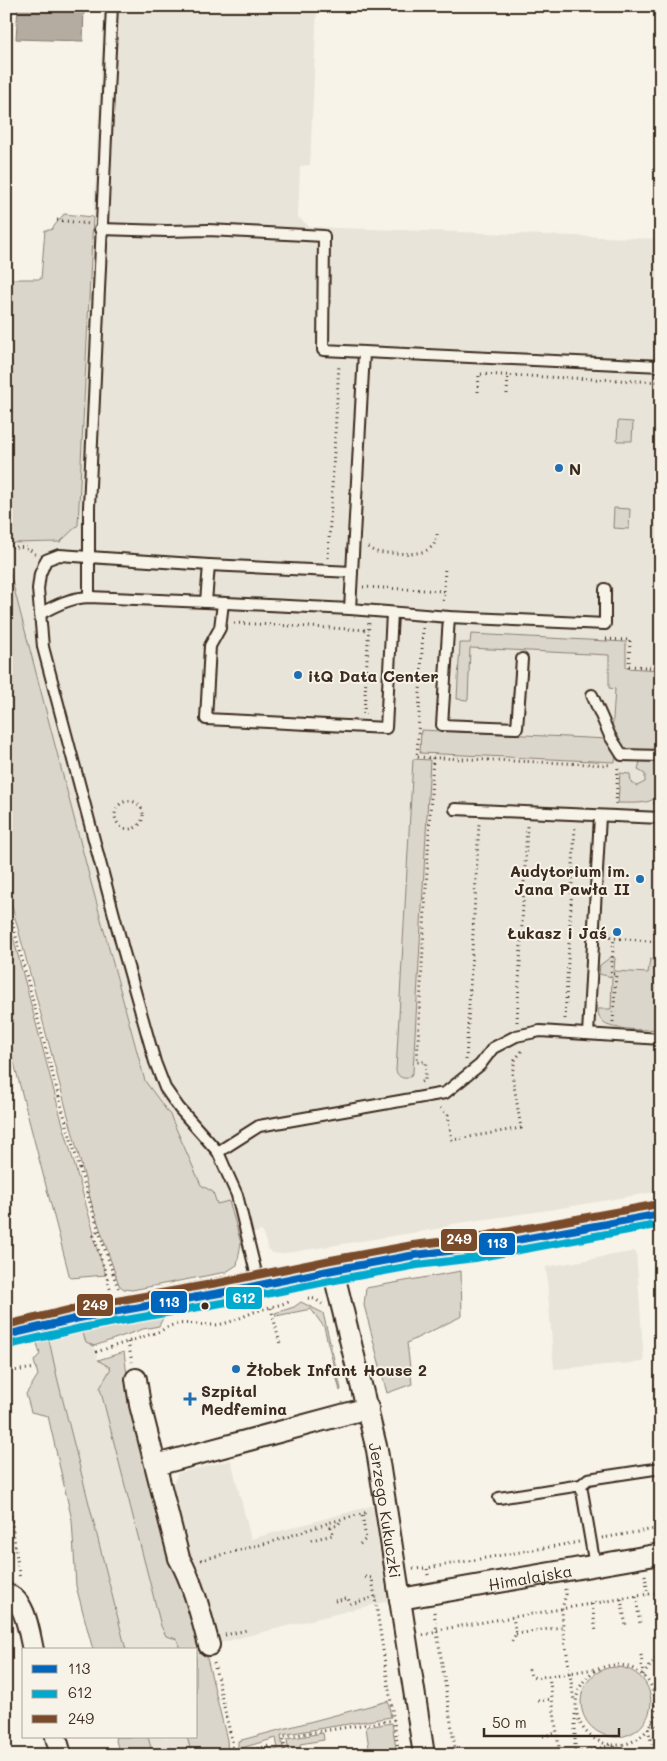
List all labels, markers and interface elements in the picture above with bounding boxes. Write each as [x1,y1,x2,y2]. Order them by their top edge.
place label: N [569,458,581,479]
marker: N [553,462,565,474]
place label: itQ Data Center [308,665,439,686]
marker: itQ Data Center [292,669,304,681]
place label: Audytorium im. Jana Pawła II [510,860,630,899]
marker: Audytorium im. Jana Pawła II [634,873,646,885]
place label: Łukasz i Jaś [507,922,607,943]
marker: Łukasz i Jaś [611,926,623,938]
line badge: 249 [440,1228,478,1252]
text: 249 [446,1229,472,1248]
line badge: 113 [478,1232,516,1256]
text: 113 [487,1233,507,1252]
line badge: 612 [225,1286,263,1310]
text: 612 [233,1288,255,1307]
line badge: 113 [150,1290,188,1314]
text: 113 [159,1292,179,1311]
line badge: 249 [76,1293,114,1317]
text: 249 [82,1295,108,1314]
unlabelled marker [200,1301,210,1311]
place label: Żłobek Infant House 2 [246,1359,427,1380]
marker: Żłobek Infant House 2 [230,1363,242,1375]
place label: Szpital Medfemina [201,1380,287,1419]
marker: Szpital Medfemina [183,1392,197,1406]
street label: Jerzego Kukuczki [365,1440,407,1579]
street label: Himalajska [487,1559,574,1594]
legend [22,1648,198,1738]
text: 113 [68,1658,90,1678]
text: 612 [68,1682,92,1702]
scale bar [484,1706,620,1738]
text: 249 [68,1708,94,1728]
text: 50 m [492,1712,527,1732]

